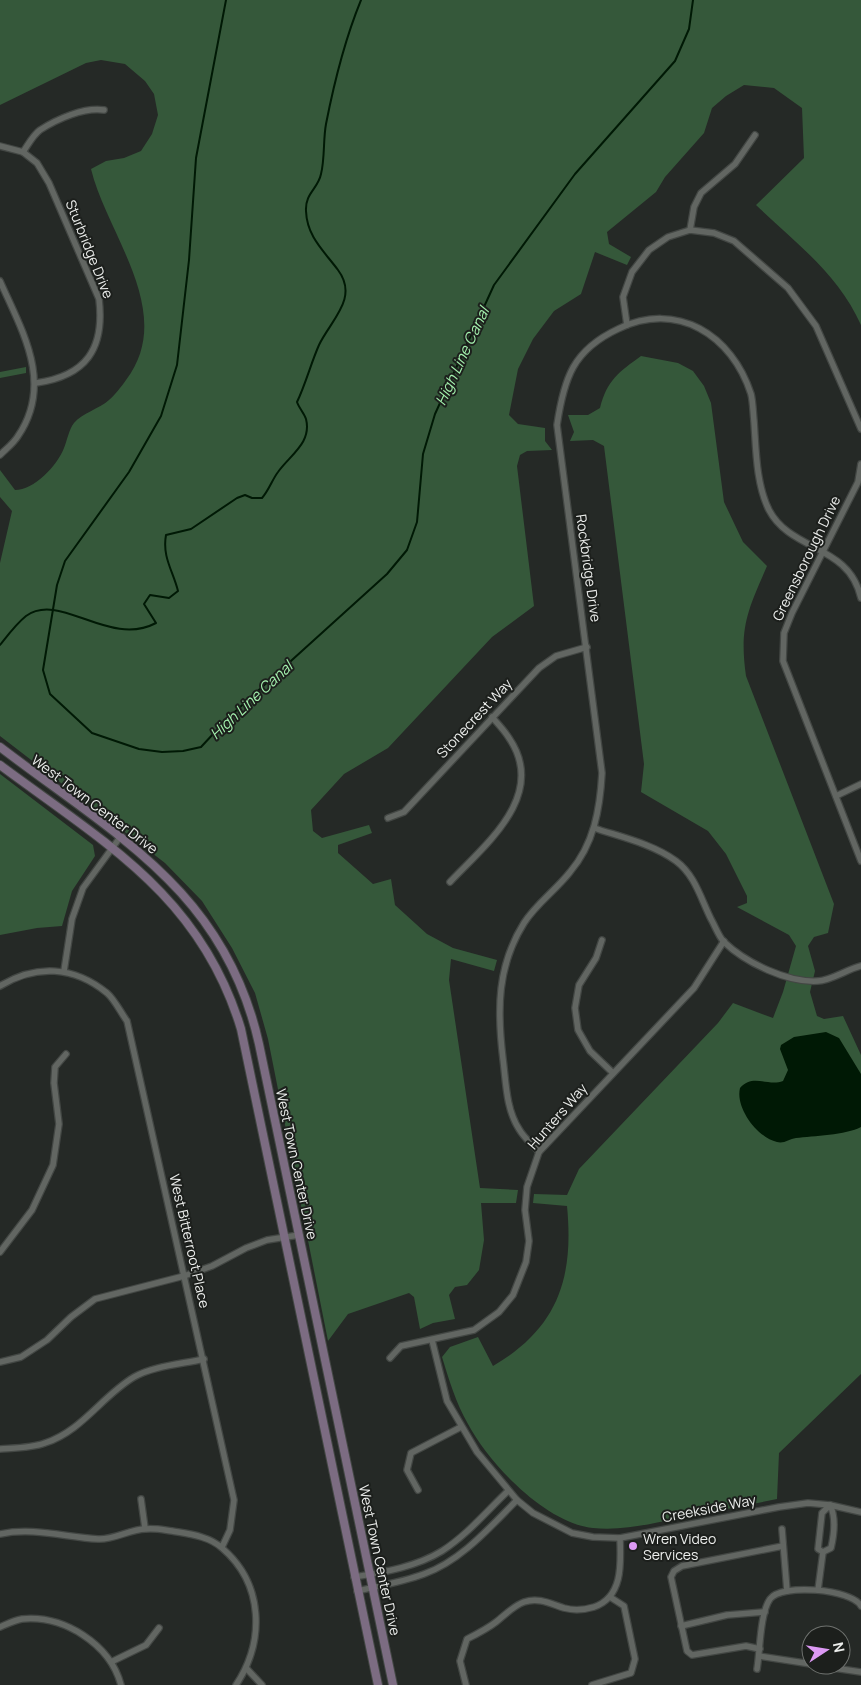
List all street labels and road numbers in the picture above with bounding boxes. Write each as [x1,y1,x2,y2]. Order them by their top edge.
street label: Sturbridge Drive [62,197,118,301]
street label: Greensborough Drive [767,492,845,624]
street label: Rockbridge Drive [572,513,606,623]
street label: Stonecrest Way [432,674,516,762]
street label: West Town Center Drive [28,750,162,858]
street label: Hunters Way [523,1078,591,1153]
street label: West Town Center Drive [272,1087,322,1241]
street label: West Bitterroot Place [165,1172,215,1310]
street label: West Town Center Drive [355,1483,405,1637]
street label: Creekside Way [660,1489,758,1526]

